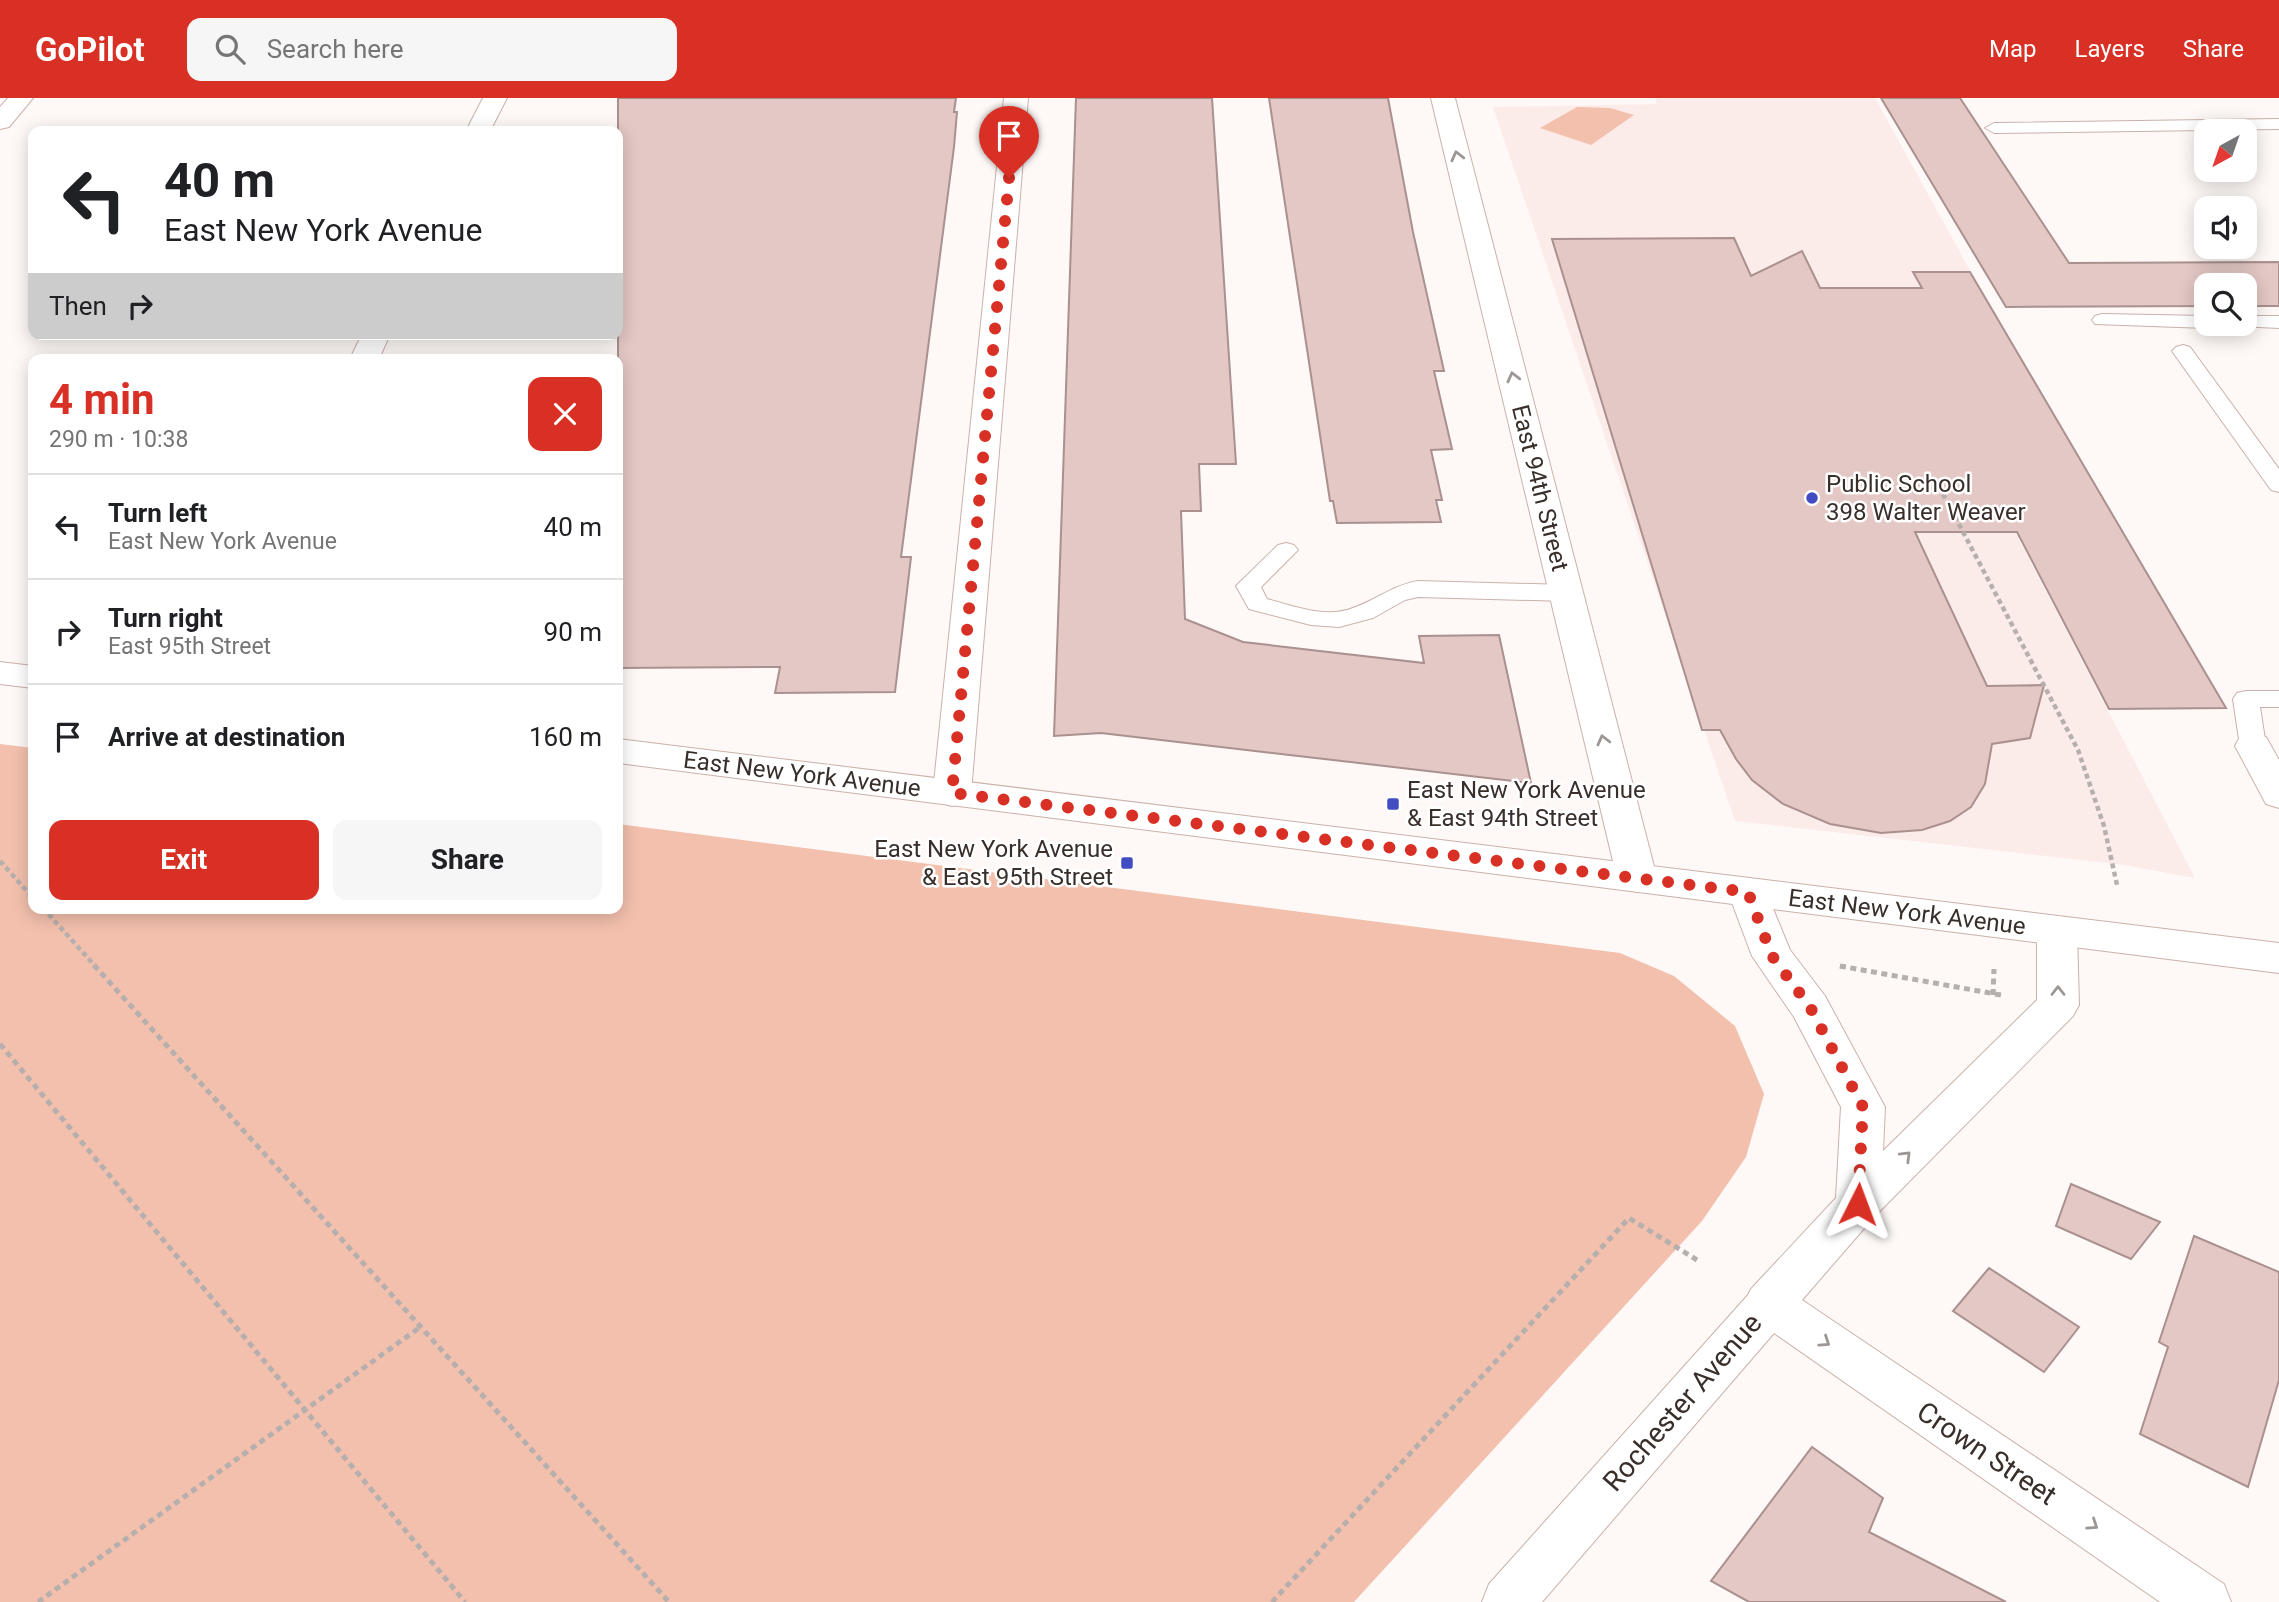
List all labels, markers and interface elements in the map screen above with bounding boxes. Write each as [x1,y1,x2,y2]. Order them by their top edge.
search box [187,18,677,81]
text: GoPilot [35,30,145,69]
icon: search [211,30,249,68]
text: Search here [267,34,403,64]
text: Map [1989,35,2037,63]
text: Layers [2075,35,2145,63]
text: Share [2183,35,2244,63]
pin [979,106,1039,178]
icon: arrive [990,117,1028,155]
north arrow [2194,119,2258,182]
map controls [2194,119,2257,336]
one-way arrow [1451,150,1465,162]
text: 40 m [164,152,275,209]
icon: left [49,154,140,245]
button: sound [2194,196,2257,259]
text: East New York Avenue [164,211,482,249]
button: search [2194,273,2257,336]
icon: right [121,287,159,325]
text: Then [49,291,107,321]
one-way arrow [1507,371,1521,383]
text: 4 min [49,375,155,424]
button: close [528,377,602,451]
street label: East 94th Street [1506,402,1574,574]
text: 290 m · 10:38 [49,426,188,453]
place label: Public School 398 Walter Weaver [1826,470,2026,526]
marker: Public School 398 Walter Weaver [1804,490,1820,506]
text: Turn left [108,498,207,528]
icon: left [49,508,87,546]
text: 40 m [544,512,602,542]
text: East New York Avenue [108,528,337,555]
text: Turn right [108,603,223,633]
icon: right [49,613,87,651]
text: 90 m [544,617,602,647]
text: East 95th Street [108,633,271,660]
icon: arrive [49,718,87,756]
text: Arrive at destination [108,722,345,752]
text: 160 m [529,722,602,752]
one-way arrow [1597,735,1611,747]
street label: East New York Avenue [682,746,922,802]
place label: East New York Avenue & East 94th Street [1407,776,1646,832]
marker: East New York Avenue & East 94th Street [1385,796,1401,812]
button: Exit [49,820,319,900]
button: Share [333,820,602,900]
place label: East New York Avenue & East 95th Street [874,835,1113,891]
marker: East New York Avenue & East 95th Street [1119,855,1135,871]
street label: East New York Avenue [1787,884,2027,940]
one-way arrow [2050,985,2065,996]
one-way arrow [1898,1151,1911,1164]
position arrow [1821,1167,1895,1241]
street label: Rochester Avenue [1596,1307,1769,1498]
one-way arrow [1817,1334,1830,1347]
street label: Crown Street [1911,1395,2063,1512]
one-way arrow [2085,1517,2098,1530]

